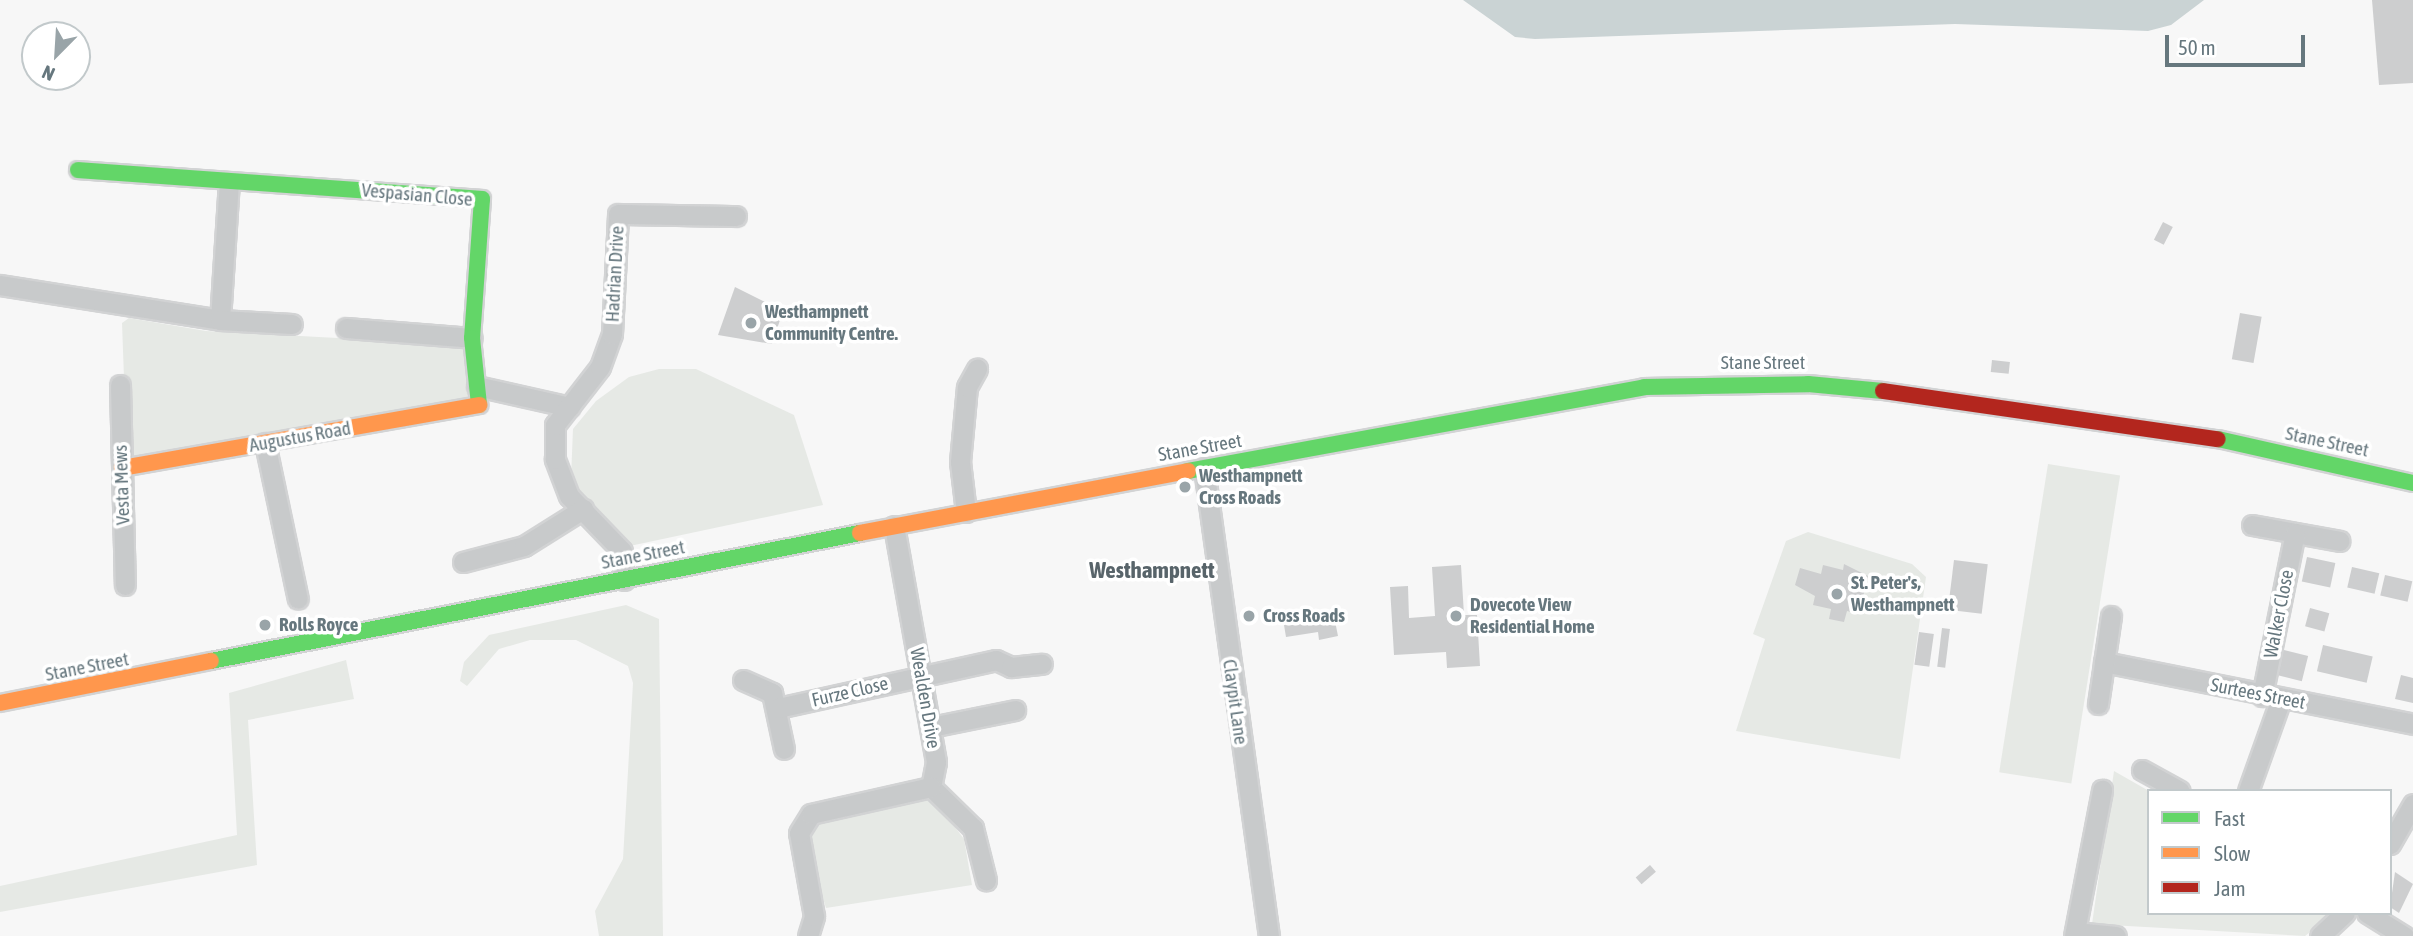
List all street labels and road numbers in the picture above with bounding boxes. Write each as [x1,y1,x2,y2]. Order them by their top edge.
street label: Vespasian Close [361,179,473,211]
street label: Hadrian Drive [601,225,629,323]
street label: Stane Street [1721,352,1805,374]
street label: Augustus Road [247,417,353,457]
street label: Stane Street [2283,422,2371,462]
street label: Stane Street [1156,429,1244,467]
street label: Vesta Mews [109,445,135,525]
street label: Stane Street [599,536,687,574]
street label: Walker Close [2259,568,2299,660]
street label: Wealden Drive [905,646,945,750]
street label: Stane Street [43,648,131,686]
street label: Claypit Lane [1218,658,1252,746]
street label: Furze Close [810,672,890,712]
street label: Surtees Street [2209,674,2307,714]

